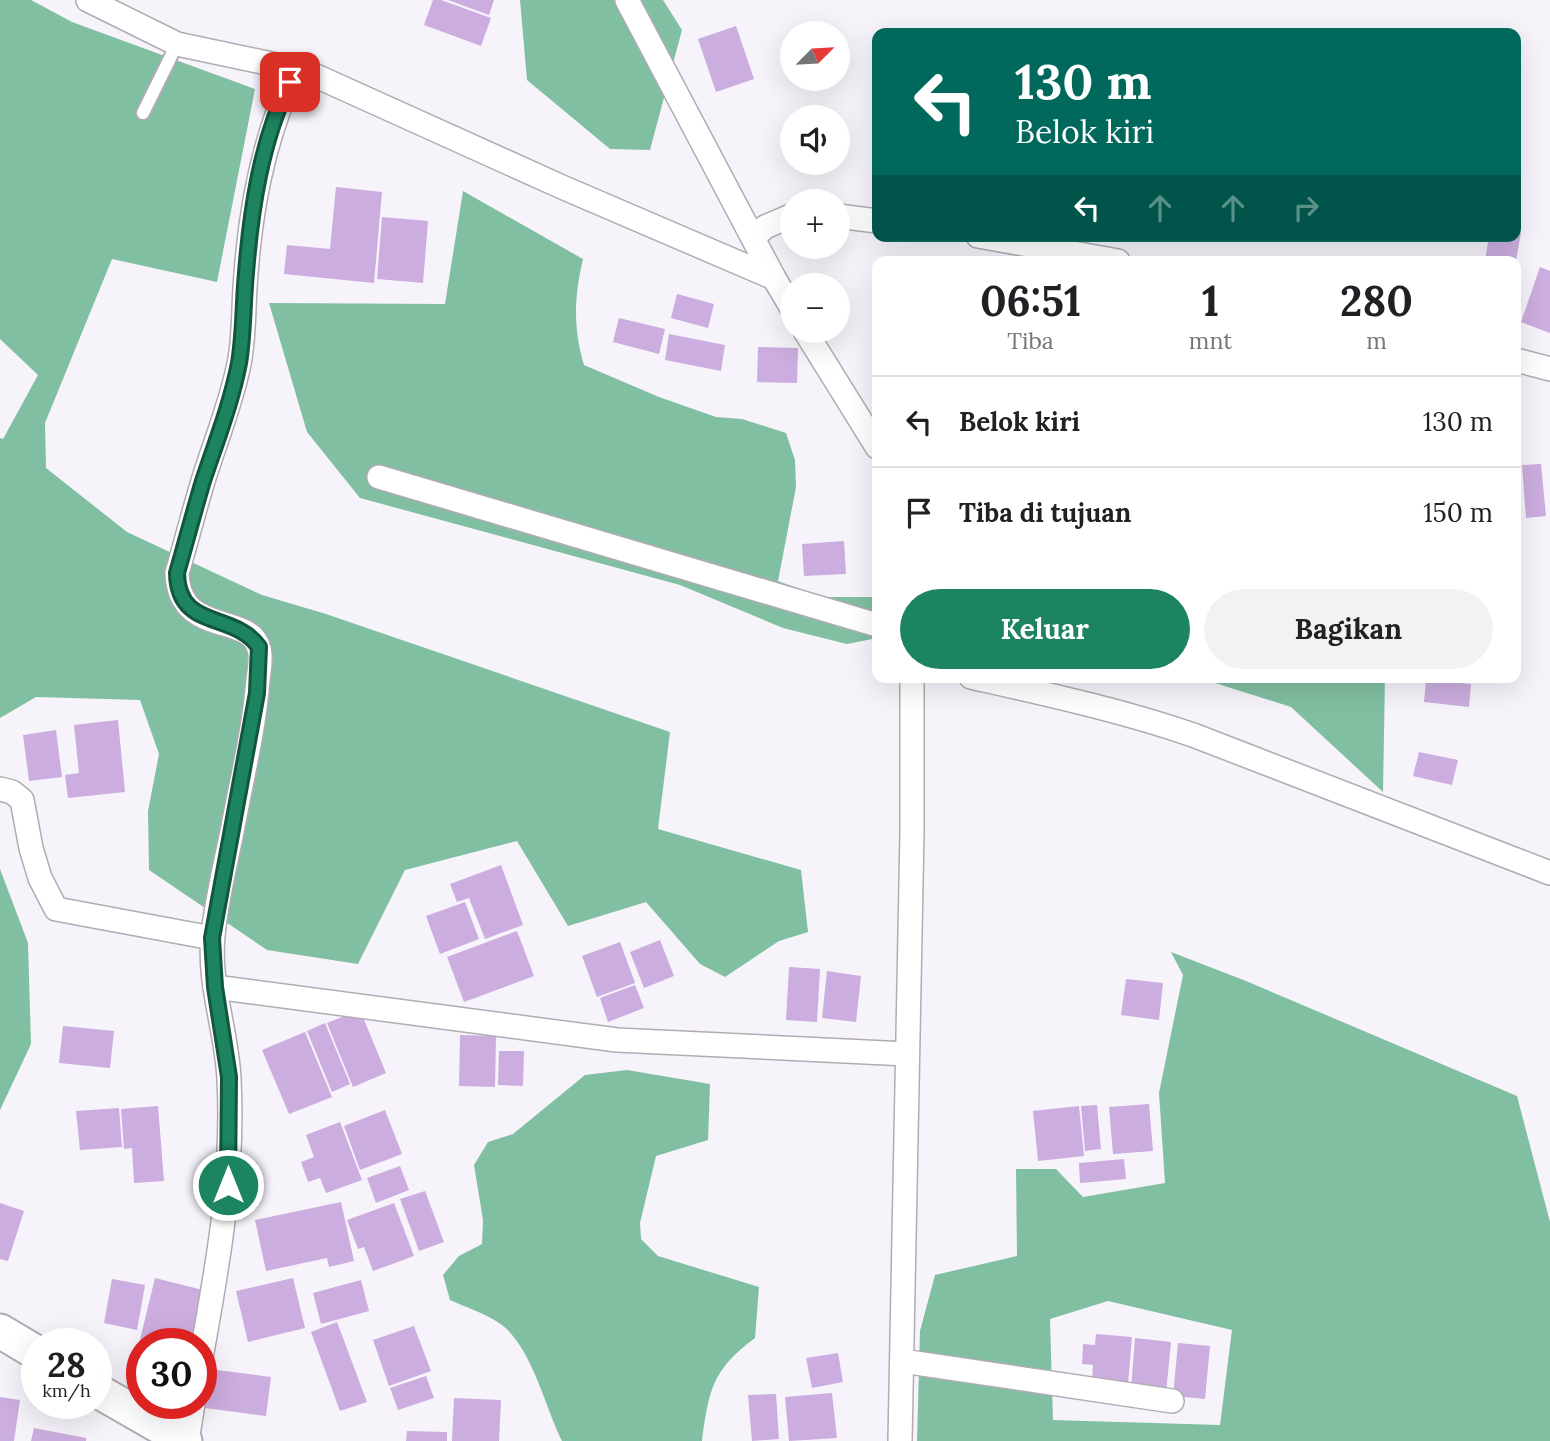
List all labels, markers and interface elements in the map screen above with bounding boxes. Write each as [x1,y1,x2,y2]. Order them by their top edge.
north arrow [780,21,850,91]
map controls [780,21,850,343]
text: 130 m [1015,50,1151,112]
pin [260,52,320,112]
icon: left [900,56,991,147]
icon: arrive [271,63,309,101]
button: sound [780,105,850,175]
text: Belok kiri [1015,111,1154,152]
button: + [780,189,850,259]
icon: left [1068,189,1106,227]
icon: ahead [1141,189,1179,227]
icon: ahead [1214,189,1252,227]
icon: right [1287,189,1325,227]
button: − [780,273,850,343]
text: 06:51 [980,274,1081,328]
text: 1 [1202,274,1219,328]
text: 280 [1340,274,1413,328]
text: Tiba [1007,326,1054,355]
text: mnt [1189,326,1232,355]
text: m [1366,326,1387,355]
icon: left [900,403,938,441]
text: Belok kiri [959,405,1080,438]
text: 130 m [1423,405,1493,438]
icon: arrive [900,494,938,532]
text: Tiba di tujuan [959,496,1131,529]
text: 150 m [1423,496,1493,529]
button: Keluar [900,589,1190,669]
button: Bagikan [1204,589,1493,669]
position arrow [191,1148,265,1222]
speed limit sign: 30 [126,1328,217,1419]
text: 28 [47,1342,86,1387]
text: km/h [42,1379,91,1402]

